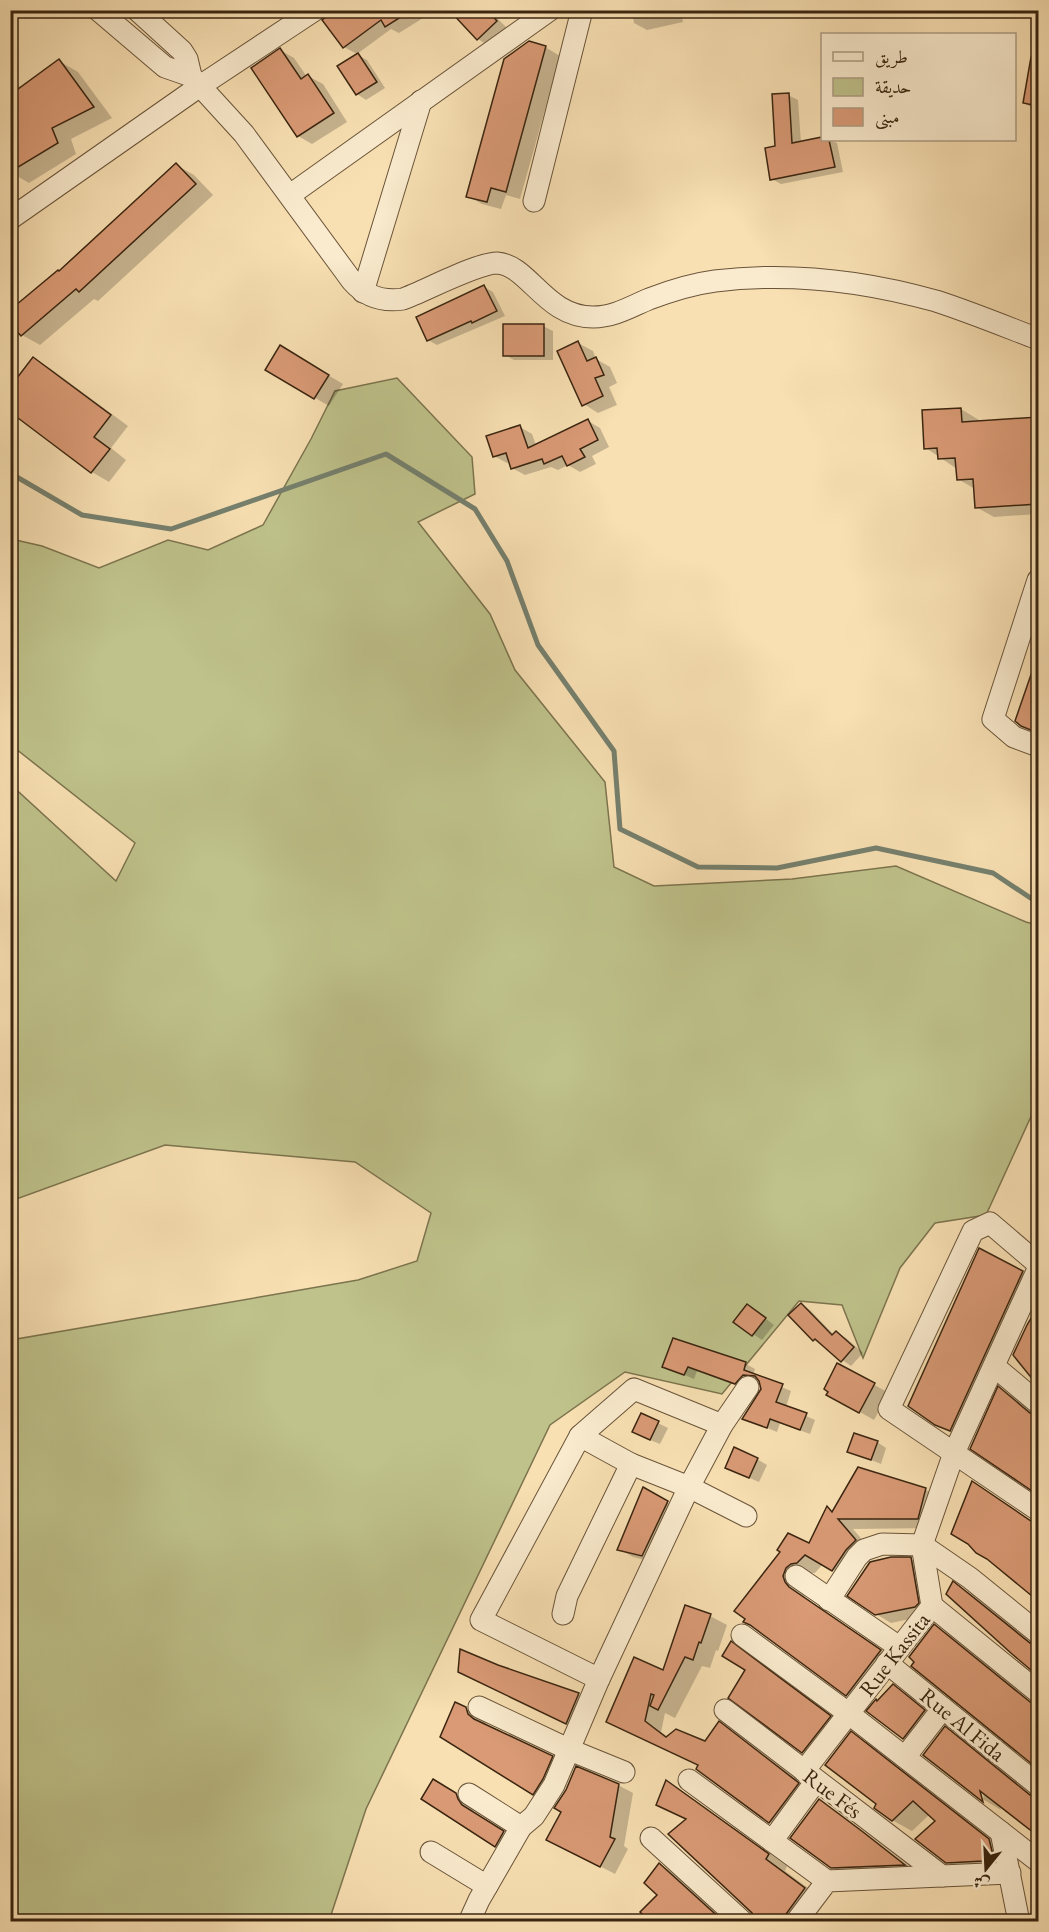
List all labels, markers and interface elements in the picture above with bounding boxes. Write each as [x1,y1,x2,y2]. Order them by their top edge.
legend [821,33,1016,141]
text: طريق [875,45,908,69]
text: حديقة [875,75,911,98]
text: مبنى [875,105,900,130]
street label: Rue Kassita [852,1606,937,1702]
street label: Rue Al Fida [914,1681,1012,1768]
street label: Rue Fés [797,1762,868,1825]
north arrow [956,1839,1016,1899]
text: ش [971,1870,992,1895]

